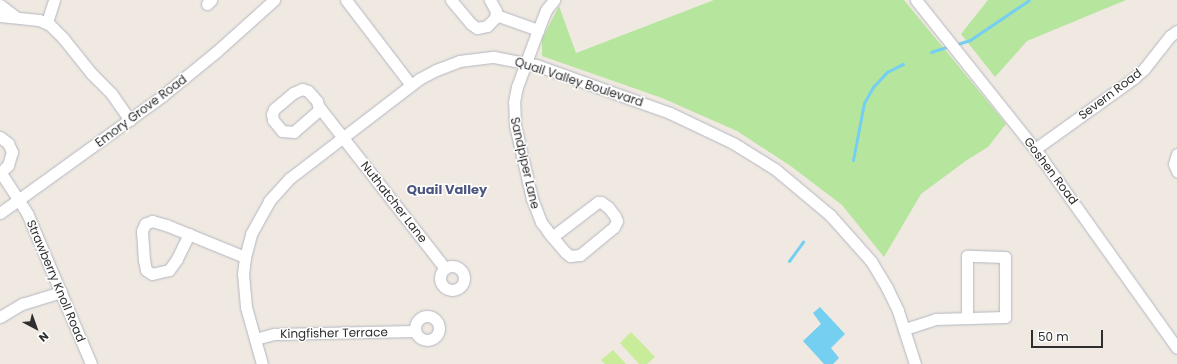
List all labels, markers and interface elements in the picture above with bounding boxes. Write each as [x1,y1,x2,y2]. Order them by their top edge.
street label: Quail Valley Boulevard [513,54,645,110]
street label: Severn Road [1076,66,1144,122]
street label: Emory Grove Road [92,72,190,150]
street label: Sandpiper Lane [507,116,543,210]
street label: Goshen Road [1021,135,1081,207]
street label: Nuthatcher Lane [358,159,430,245]
district label: Quail Valley [407,182,487,198]
street label: Strawberry Knoll Road [24,218,88,344]
north arrow [16,308,56,348]
scale bar [1033,322,1105,348]
street label: Kingfisher Terrace [280,325,388,341]
text: N [35,328,52,346]
text: 50 m [1038,328,1069,345]

